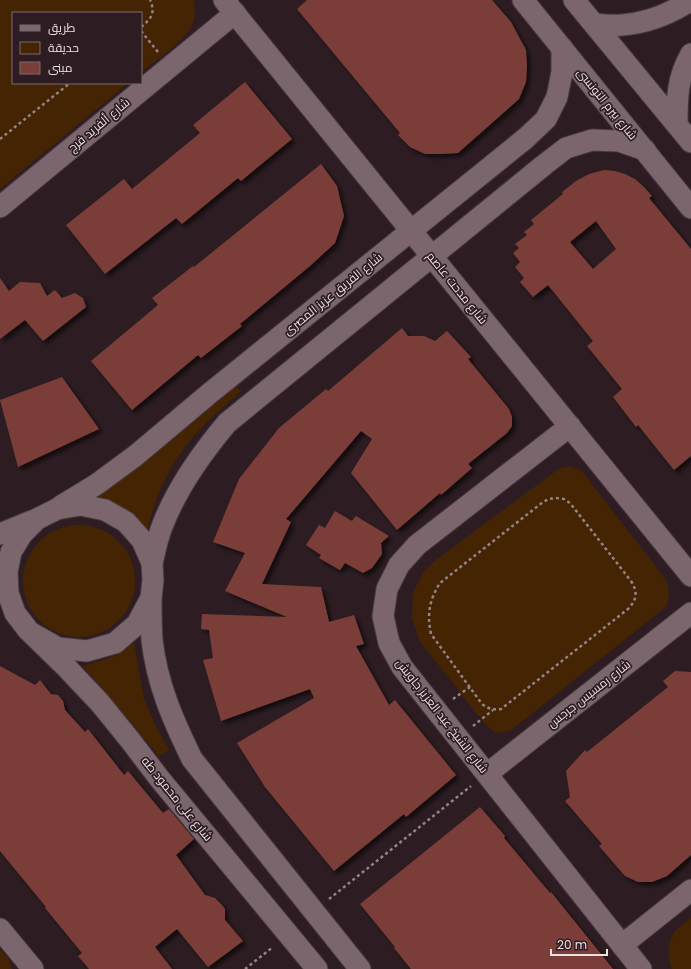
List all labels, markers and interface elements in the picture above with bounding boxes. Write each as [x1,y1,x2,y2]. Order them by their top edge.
legend [12,12,142,84]
text: طريق [48,19,76,36]
text: حديقة [48,39,79,56]
text: مبنى [48,59,73,76]
street label: شارع بيرم التونسى [573,64,642,143]
street label: شارع ألفريد فرج [64,94,133,156]
street label: شارع الفريق عزيز المصرى [280,248,386,339]
street label: شارع مدحت عاصم [423,248,492,328]
street label: شارع الشيخ عبد العزيز جاويش [392,655,493,777]
street label: شارع رمسيس جرجس [544,656,634,731]
street label: شارع على محمود طه [138,753,217,845]
scale bar [551,931,607,957]
text: 20 m [557,936,587,953]

